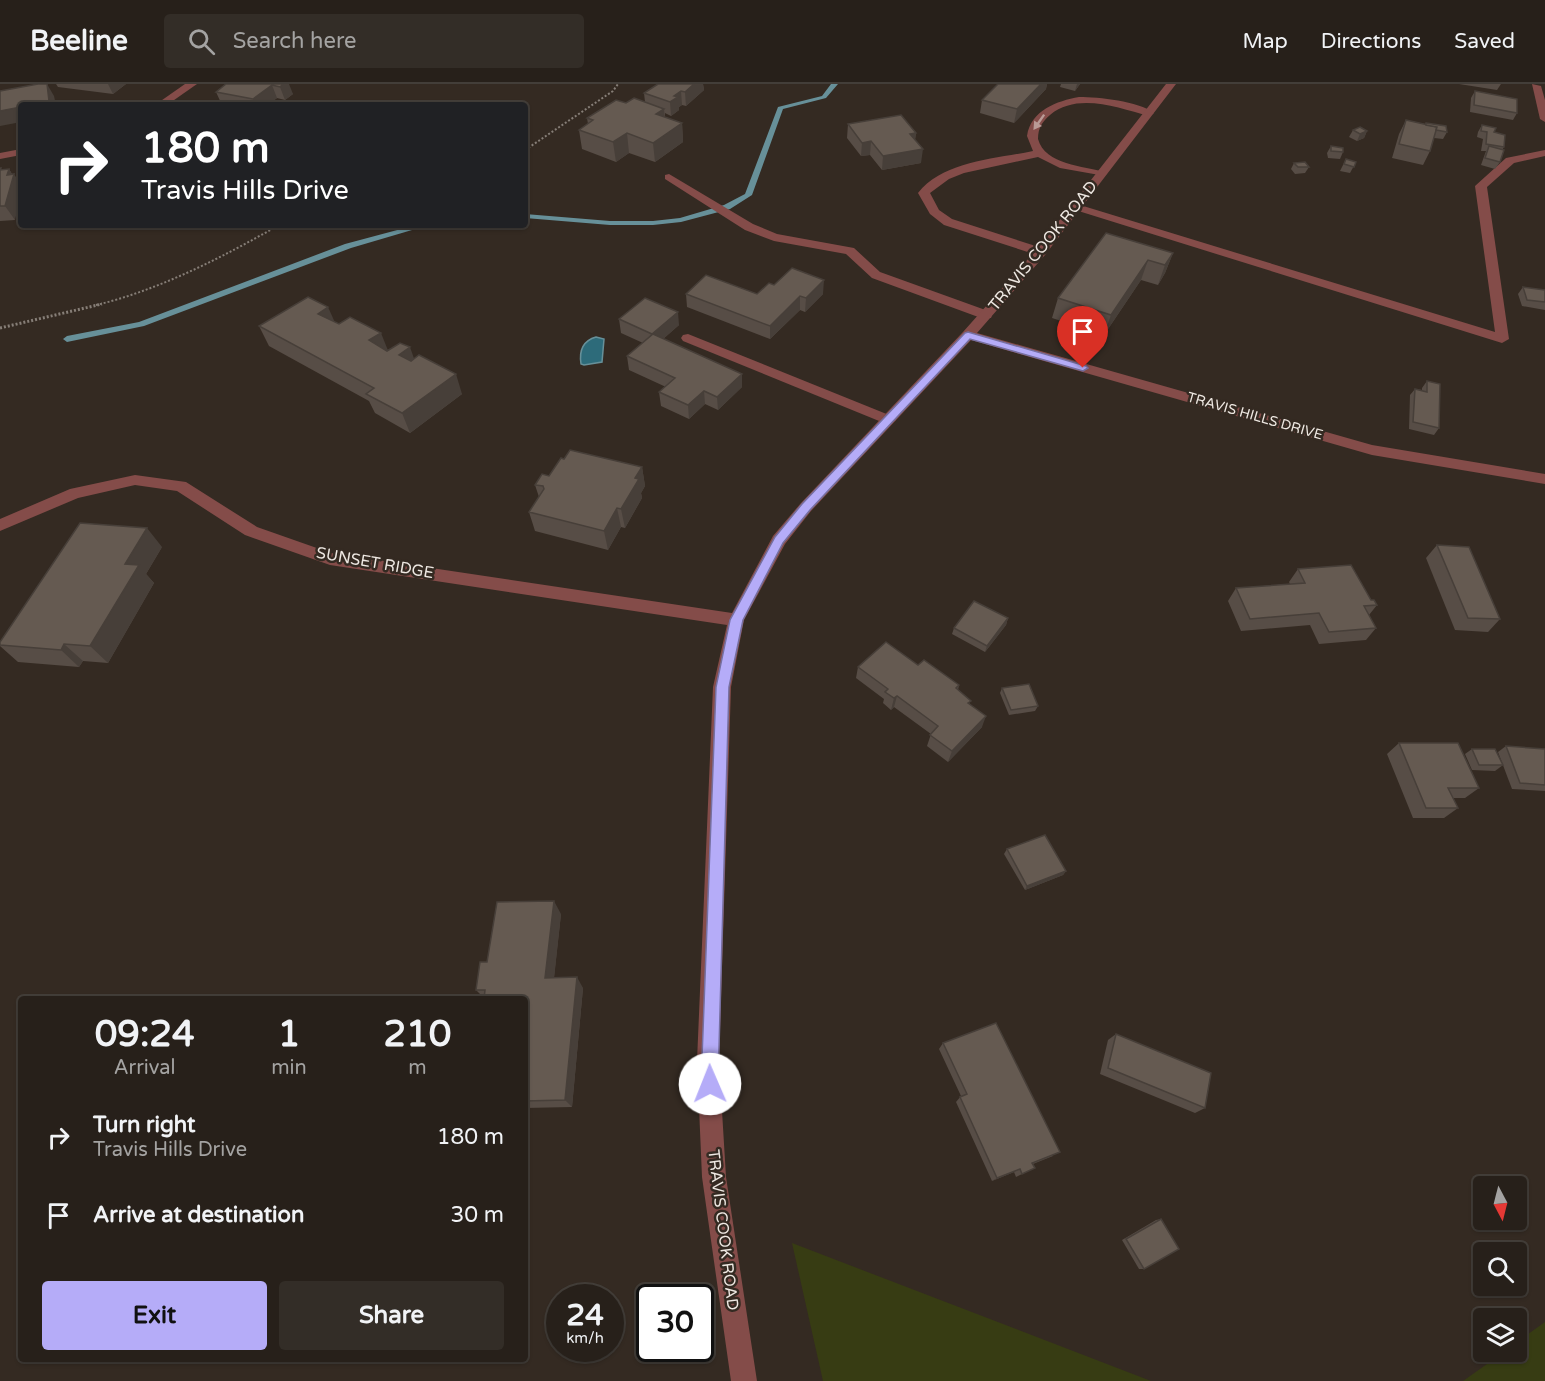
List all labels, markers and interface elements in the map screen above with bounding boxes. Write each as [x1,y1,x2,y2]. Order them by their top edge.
search box [164,14,584,68]
text: Beeline [30,24,128,58]
icon: search [185,25,218,58]
text: Search here [233,28,357,54]
text: Map [1242,29,1288,54]
text: Directions [1321,29,1421,54]
text: Saved [1454,29,1515,54]
one-way arrow [1033,113,1045,129]
text: 180 m [141,123,270,174]
icon: right [42,126,120,204]
text: Travis Hills Drive [141,174,349,207]
street label: TRAVIS COOK ROAD [984,177,1102,315]
pin [1057,306,1108,368]
icon: arrive [1066,315,1099,348]
street label: TRAVIS HILLS DRIVE [1185,388,1325,444]
street label: SUNSET RIDGE [315,543,435,583]
text: 09:24 [95,1013,195,1056]
text: 1 [278,1013,300,1056]
text: 210 [383,1013,451,1056]
position arrow [678,1052,742,1116]
text: Arrival [114,1056,176,1080]
text: min [271,1056,307,1080]
text: m [408,1056,427,1080]
text: Turn right [93,1112,195,1138]
icon: right [42,1121,75,1154]
text: 180 m [437,1124,504,1150]
text: Travis Hills Drive [93,1138,247,1162]
street label: TRAVIS COOK ROAD [703,1148,743,1312]
north arrow [1473,1176,1527,1230]
map controls [1473,1176,1527,1362]
icon: arrive [42,1199,75,1232]
text: Arrive at destination [93,1202,304,1228]
text: 30 m [450,1202,504,1228]
button: search [1473,1242,1527,1296]
button: Exit [42,1281,267,1350]
button: Share [279,1281,504,1350]
speed limit sign: 30 [636,1284,714,1362]
text: 24 [566,1297,604,1334]
button: layers [1473,1308,1527,1362]
text: km/h [566,1329,604,1347]

